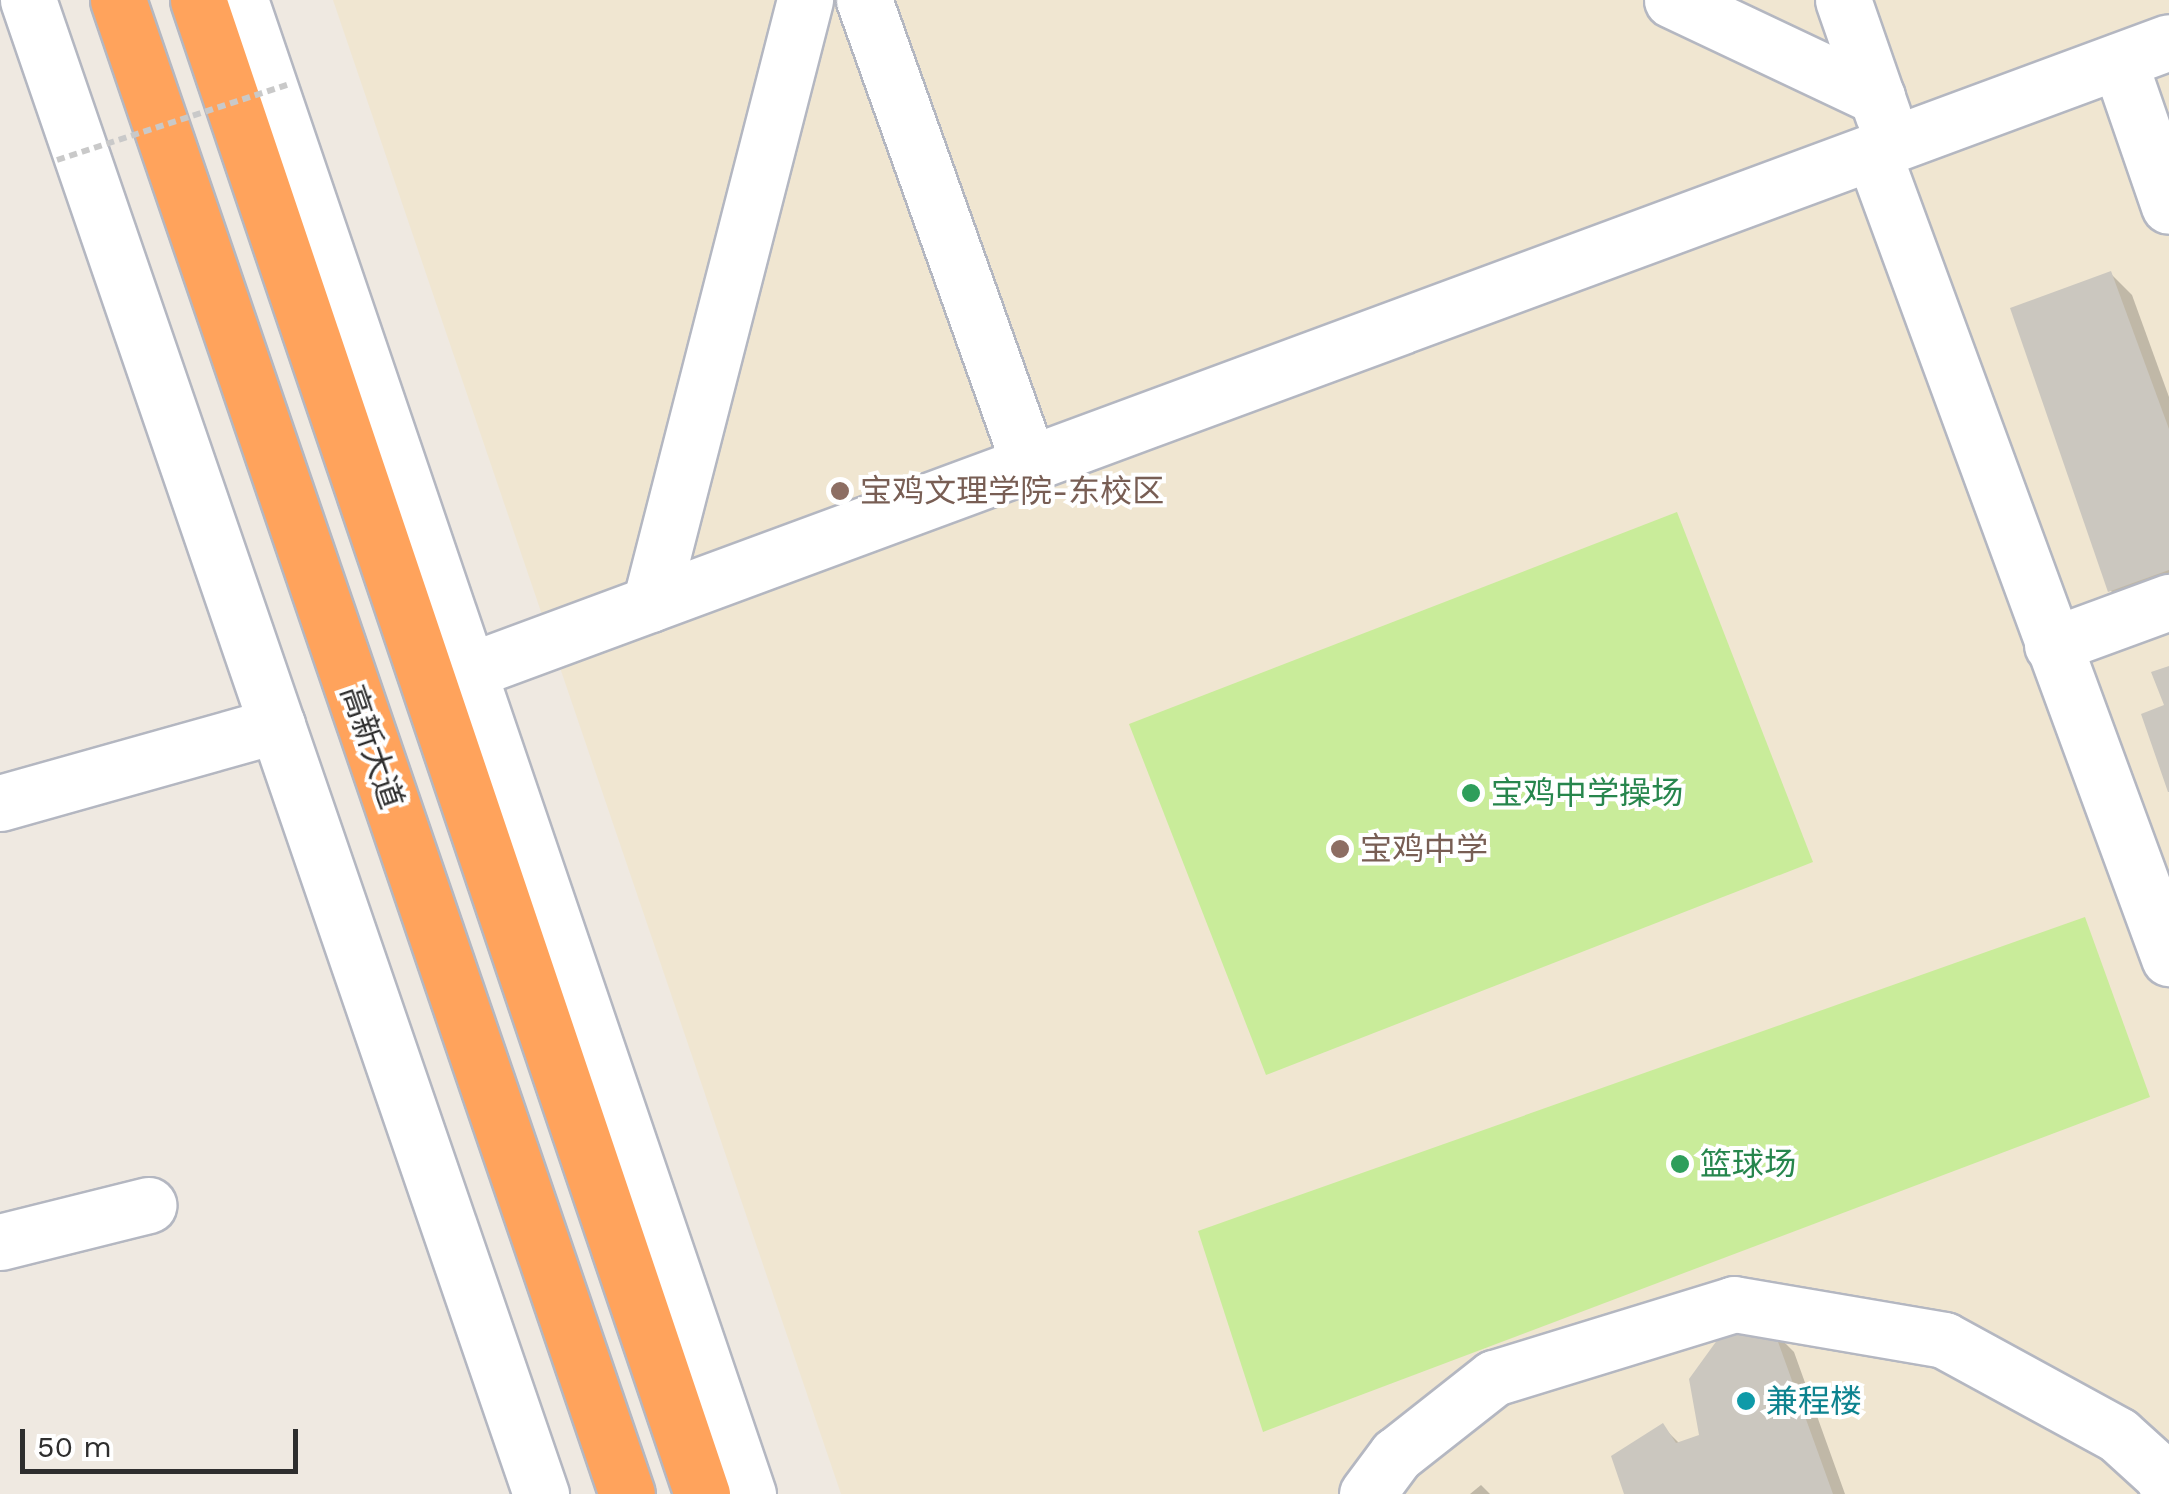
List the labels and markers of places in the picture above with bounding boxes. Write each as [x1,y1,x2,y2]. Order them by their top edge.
place label: 宝鸡文理学院-东校区 [860,472,1164,510]
marker: 宝鸡文理学院-东校区 [829,480,851,502]
place label: 宝鸡中学操场 [1491,774,1683,812]
marker: 宝鸡中学操场 [1460,782,1482,804]
place label: 宝鸡中学 [1360,830,1488,868]
marker: 宝鸡中学 [1329,838,1351,860]
place label: 篮球场 [1700,1145,1796,1183]
marker: 篮球场 [1669,1153,1691,1175]
place label: 兼程楼 [1766,1382,1862,1420]
marker: 兼程楼 [1735,1390,1757,1412]

